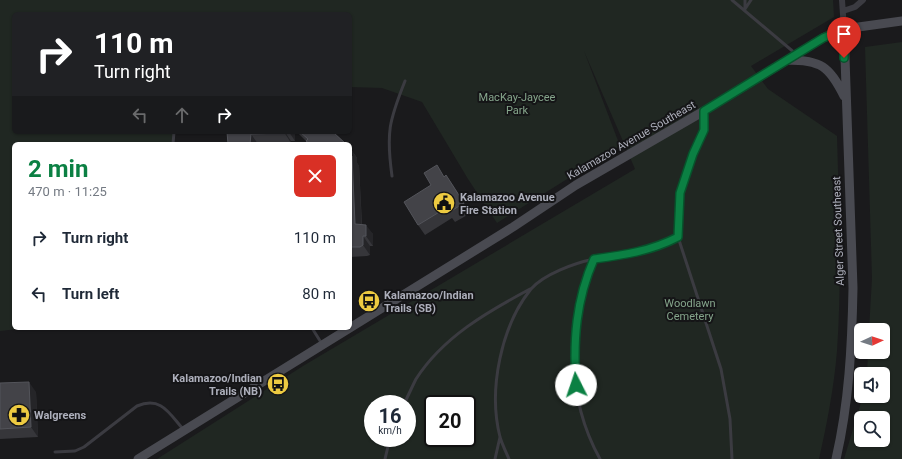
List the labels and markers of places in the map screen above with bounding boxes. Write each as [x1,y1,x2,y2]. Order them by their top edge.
pin [827,17,861,58]
public building icon: Kalamazoo Avenue Fire Station [431,190,457,216]
place label: Kalamazoo Avenue Fire Station [460,191,555,217]
bus stop icon: Kalamazoo/Indian Trails (SB) [356,288,382,314]
place label: Kalamazoo/Indian Trails (SB) [384,289,474,315]
bus stop icon: Kalamazoo/Indian Trails (NB) [265,371,291,397]
place label: Kalamazoo/Indian Trails (NB) [172,372,262,398]
pharmacy icon: Walgreens [6,402,32,428]
place label: Walgreens [34,409,87,422]

